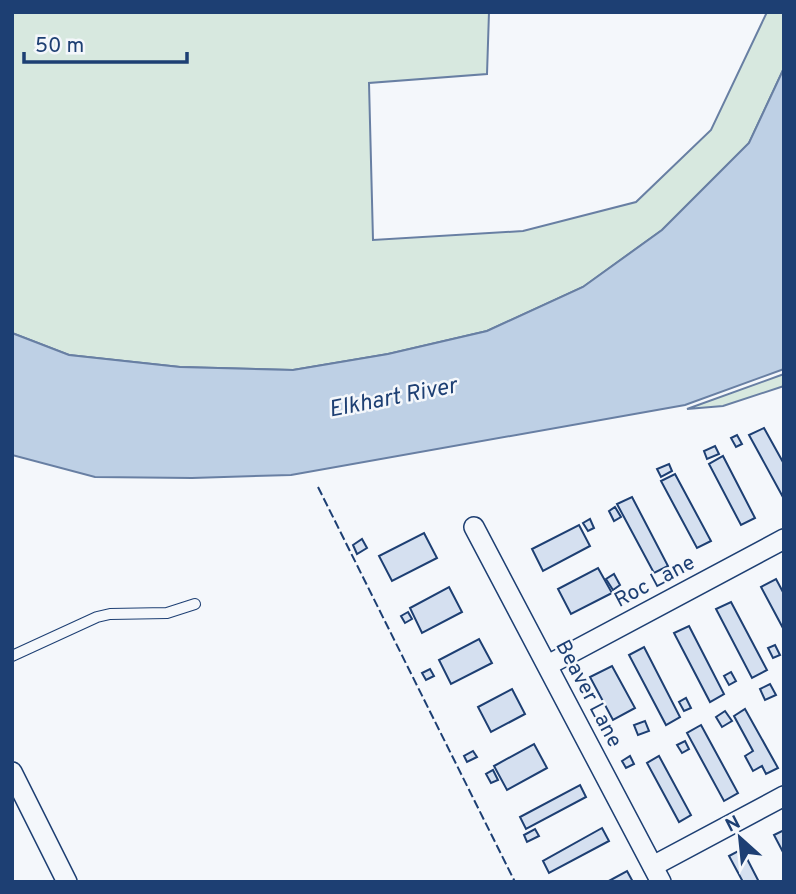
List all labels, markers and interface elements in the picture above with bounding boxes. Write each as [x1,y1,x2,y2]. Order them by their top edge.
scale bar [24,21,187,65]
text: 50 m [35,33,84,60]
water label: Elkhart River [327,372,462,426]
street label: Roc Lane [610,550,700,614]
street label: Beaver Lane [548,636,628,752]
north arrow [705,803,775,873]
text: N [722,811,745,838]

